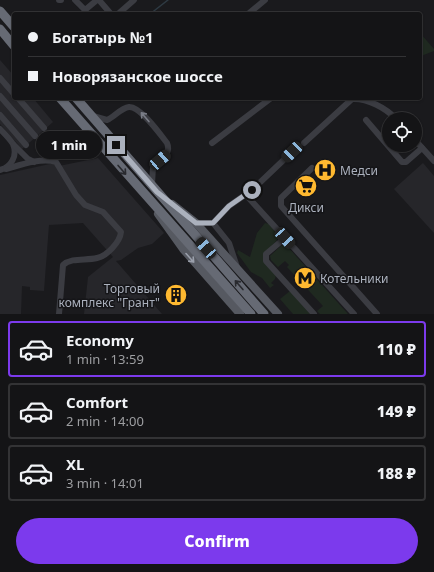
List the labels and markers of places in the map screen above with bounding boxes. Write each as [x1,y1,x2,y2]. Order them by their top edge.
hospital icon: Медси [312,157,338,183]
place label: Медси [340,162,378,179]
supermarket icon: Дикси [293,173,319,199]
place label: Дикси [288,199,324,216]
metro station icon: Котельники [292,265,318,291]
place label: Котельники [320,270,389,287]
place label: Торговый комплекс "Грант" [59,280,160,311]
building icon: Торговый комплекс "Грант" [163,282,189,308]

